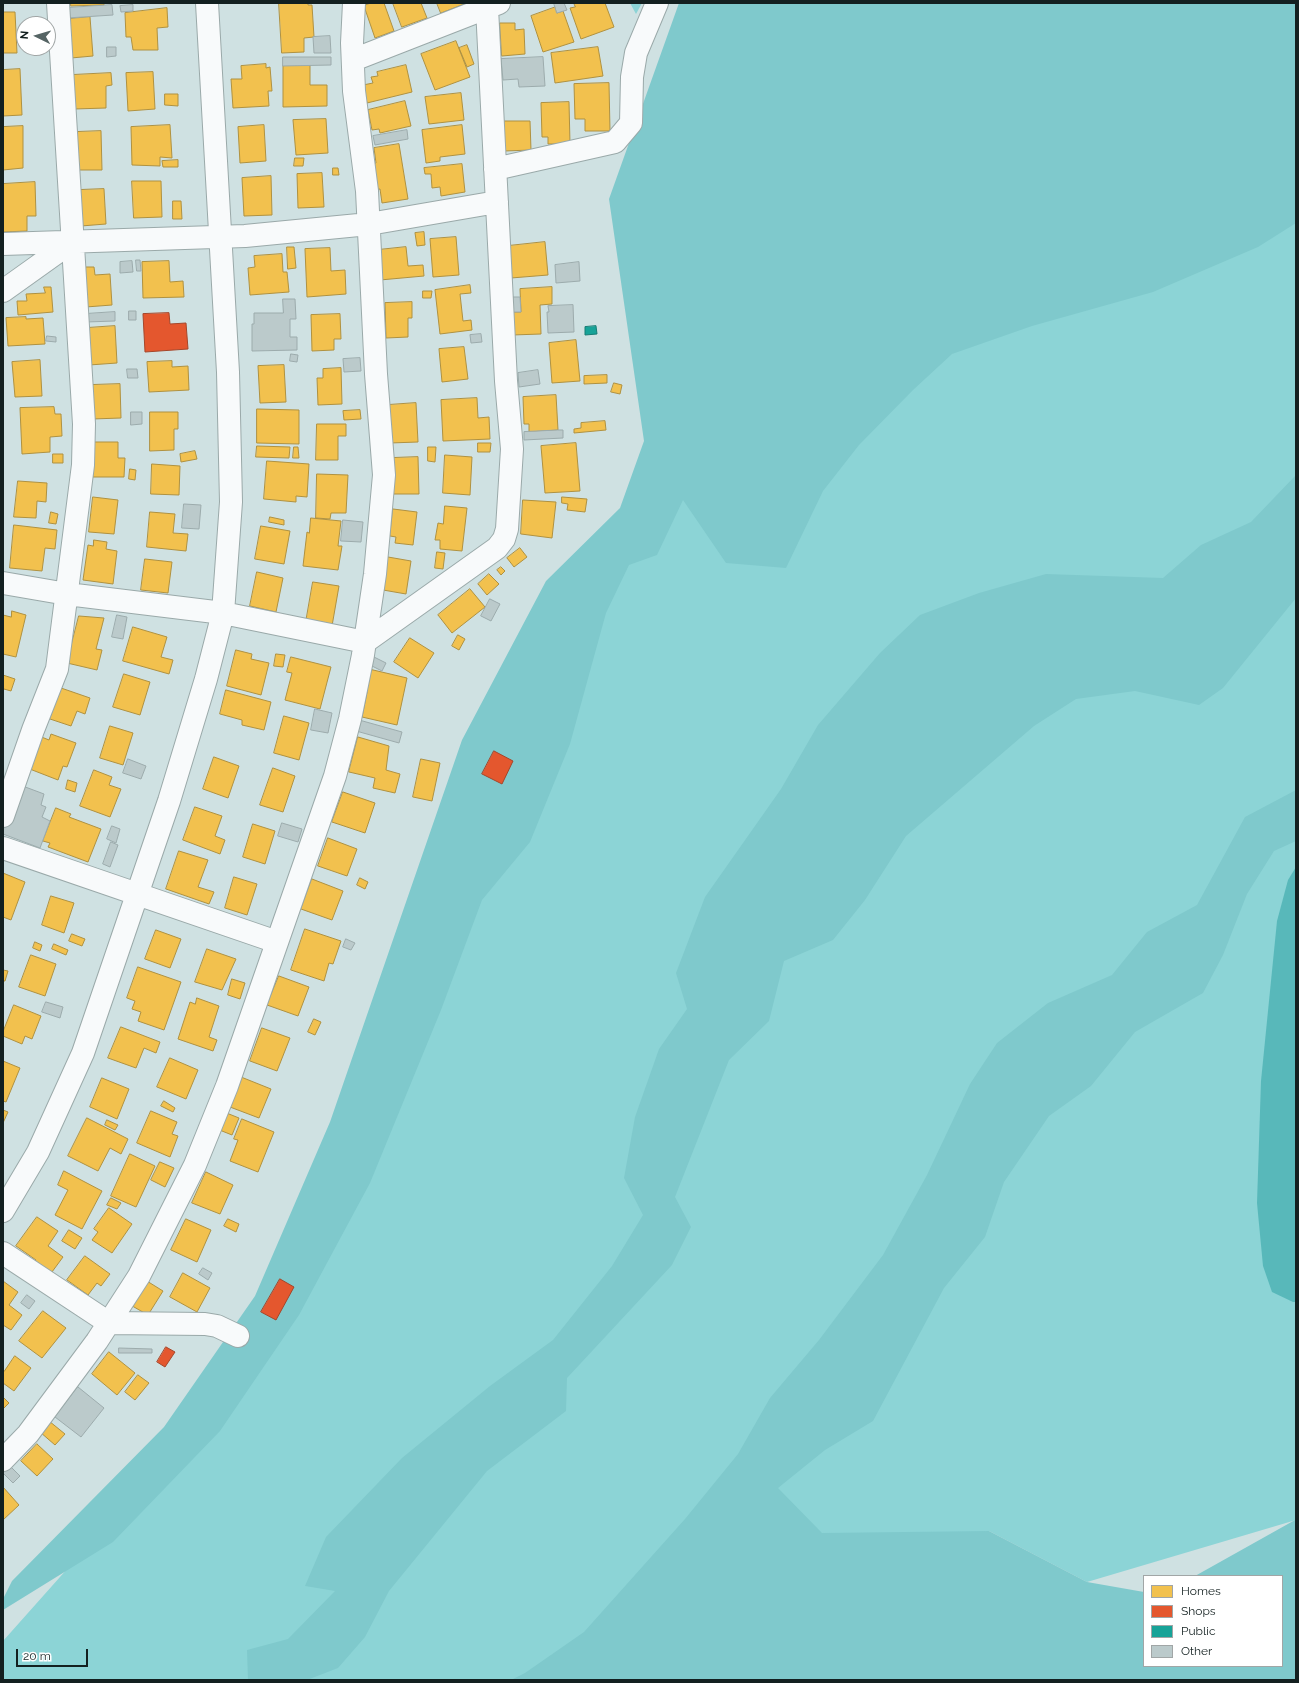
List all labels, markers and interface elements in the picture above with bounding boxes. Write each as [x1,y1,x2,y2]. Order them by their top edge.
north arrow [16,16,56,56]
text: N [18,30,31,40]
legend [1143,1575,1283,1667]
text: Homes [1181,1584,1221,1598]
text: Shops [1181,1604,1216,1618]
text: Public [1181,1624,1215,1638]
scale bar [18,1641,90,1667]
text: Other [1181,1644,1212,1658]
text: 20 m [23,1649,51,1663]

